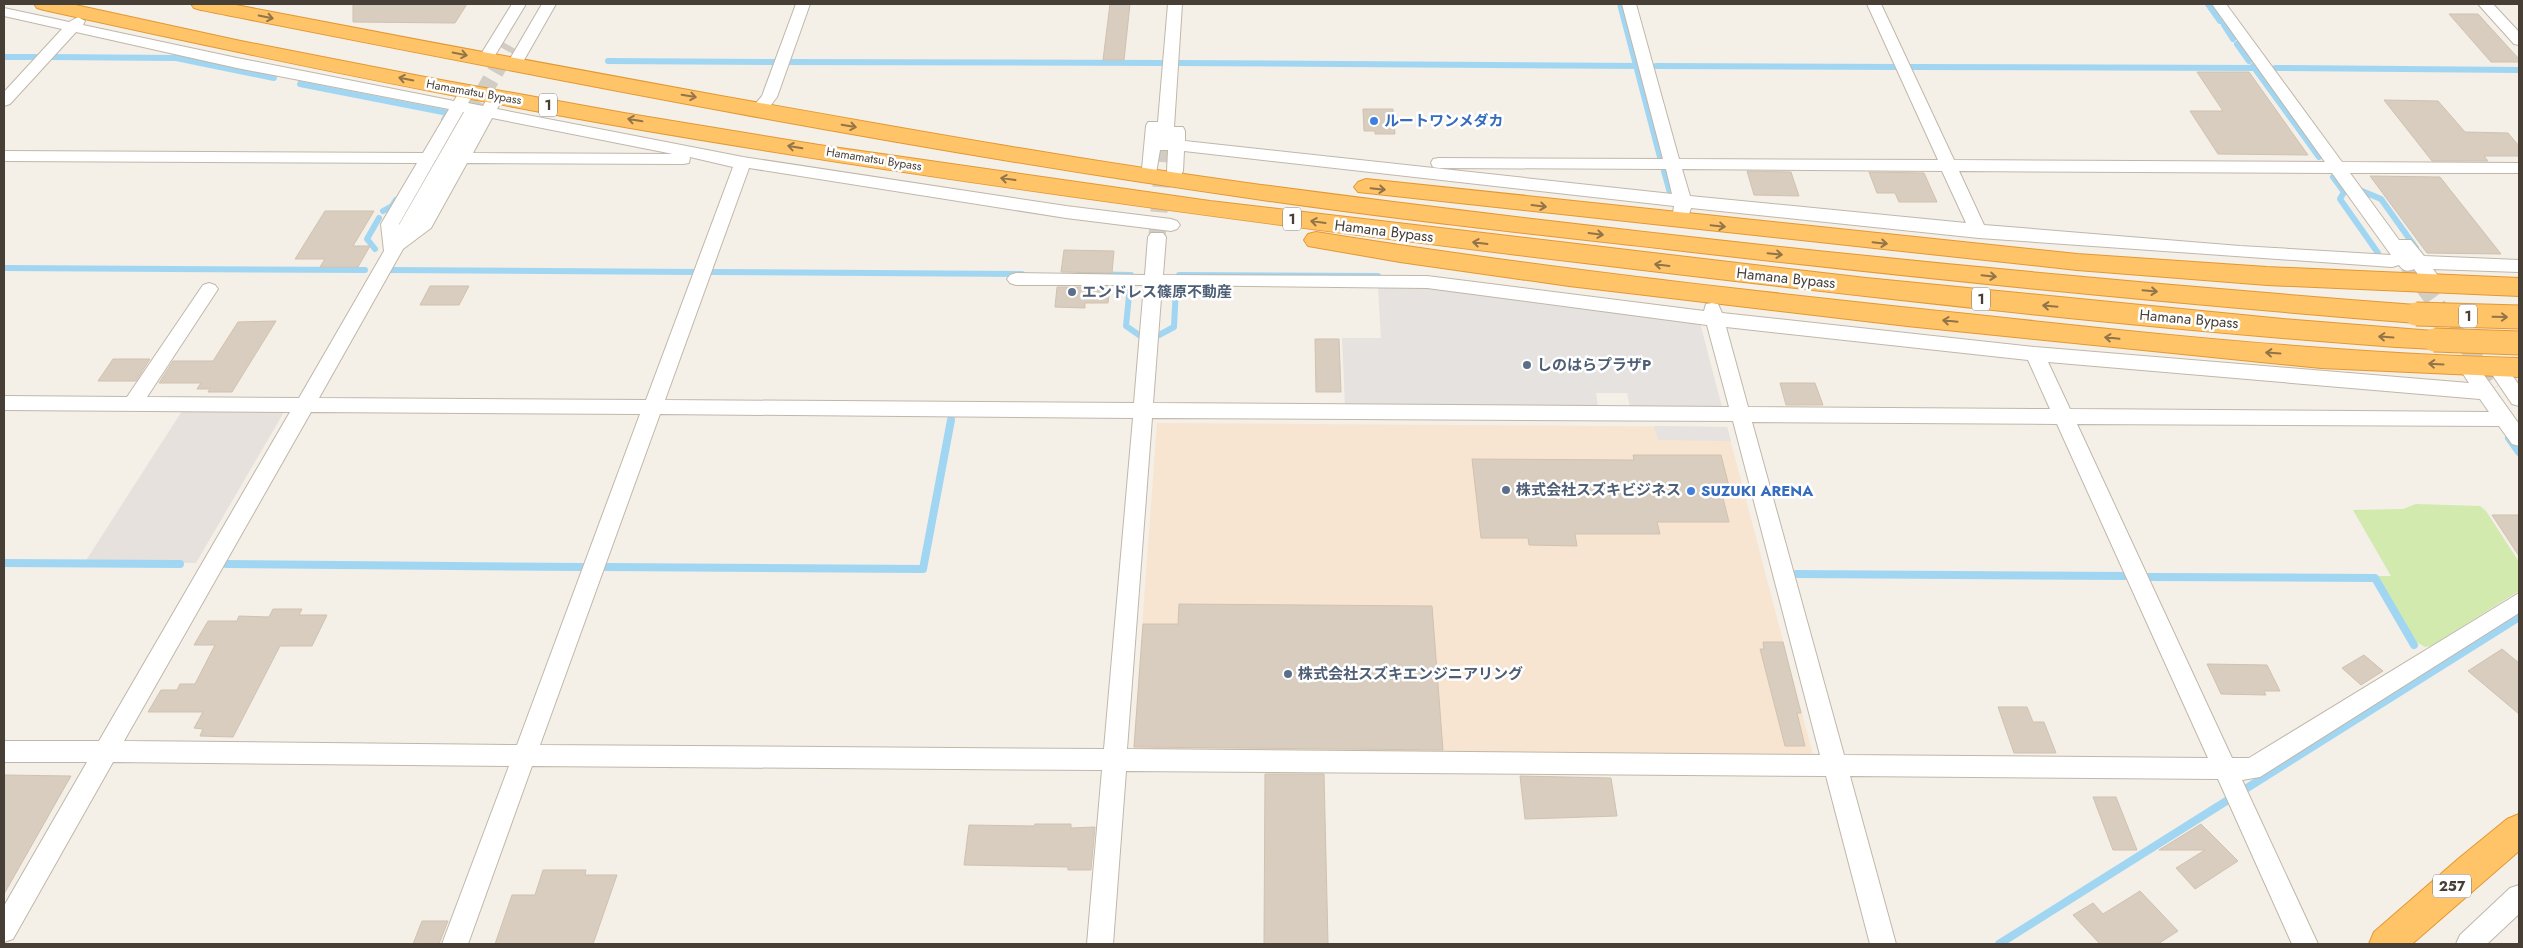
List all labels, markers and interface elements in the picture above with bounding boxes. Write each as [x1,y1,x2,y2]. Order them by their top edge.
one-way arrow [258,13,274,22]
one-way arrow [452,50,468,60]
one-way arrow [399,74,415,84]
street label: Hamamatsu Bypass [425,75,523,109]
one-way arrow [680,92,696,102]
road number: 1 [539,94,557,116]
place label: ルートワンメダカ [1384,110,1504,132]
one-way arrow [627,115,643,125]
marker: ルートワンメダカ [1368,115,1380,127]
one-way arrow [840,122,856,131]
one-way arrow [788,141,804,151]
street label: Hamamatsu Bypass [825,143,923,175]
one-way arrow [1000,174,1016,184]
one-way arrow [1370,184,1386,193]
one-way arrow [1531,201,1547,211]
road number: 1 [1283,208,1301,230]
street label: Hamana Bypass [1333,214,1435,248]
one-way arrow [1311,217,1327,227]
one-way arrow [1710,221,1726,231]
one-way arrow [1588,229,1604,239]
one-way arrow [1472,238,1488,248]
one-way arrow [1872,238,1888,248]
one-way arrow [1767,249,1783,259]
one-way arrow [1654,260,1670,270]
street label: Hamana Bypass [1735,262,1837,294]
one-way arrow [1980,271,1996,281]
place label: エンドレス篠原不動産 [1082,281,1232,303]
marker: エンドレス篠原不動産 [1066,286,1078,298]
one-way arrow [2142,287,2158,296]
road number: 1 [1972,288,1990,310]
one-way arrow [2042,301,2058,311]
street label: Hamana Bypass [2139,304,2239,334]
road number: 1 [2459,304,2477,328]
one-way arrow [2491,312,2507,322]
one-way arrow [1942,316,1958,326]
one-way arrow [2378,332,2394,341]
one-way arrow [2104,333,2120,342]
one-way arrow [2266,349,2282,358]
place label: しのはらプラザP [1537,354,1651,376]
marker: しのはらプラザP [1521,359,1533,371]
one-way arrow [2428,360,2444,369]
place label: 株式会社スズキビジネス [1516,479,1681,501]
place label: SUZUKI ARENA [1701,480,1814,502]
marker: 株式会社スズキビジネス [1500,484,1512,496]
marker: SUZUKI ARENA [1685,485,1697,497]
place label: 株式会社スズキエンジニアリング [1298,663,1523,685]
marker: 株式会社スズキエンジニアリング [1282,668,1294,680]
road number: 257 [2433,874,2471,898]

